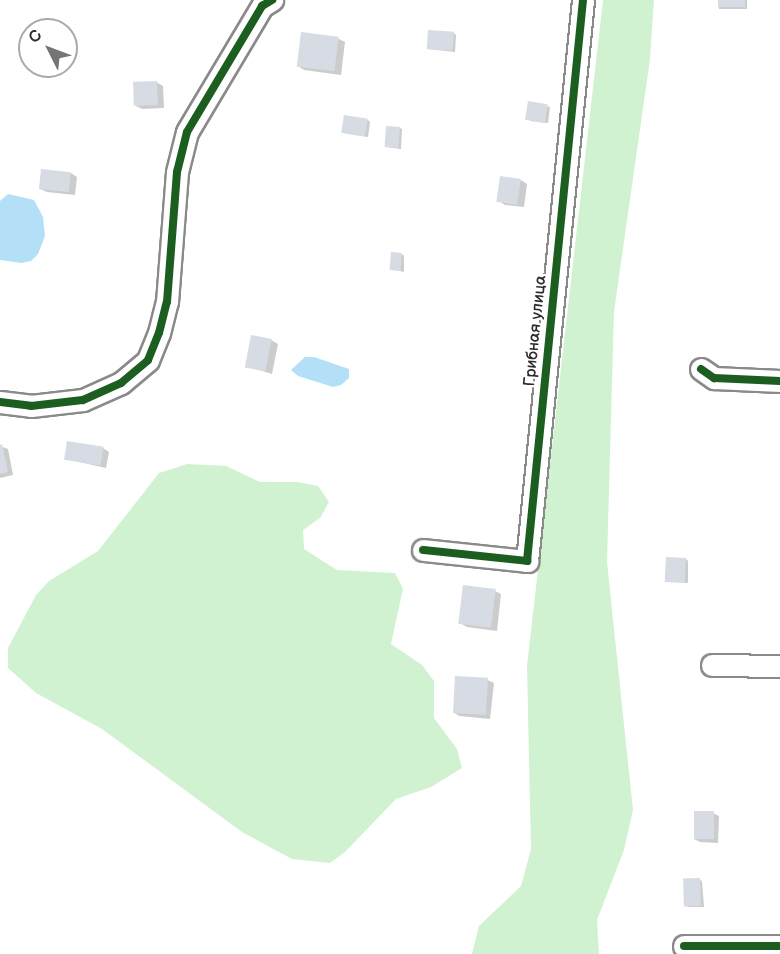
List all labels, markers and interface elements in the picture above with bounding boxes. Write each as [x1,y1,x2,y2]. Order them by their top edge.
north arrow [18,18,78,78]
text: С [25,26,47,47]
street label: Грибная улица [521,275,551,387]

